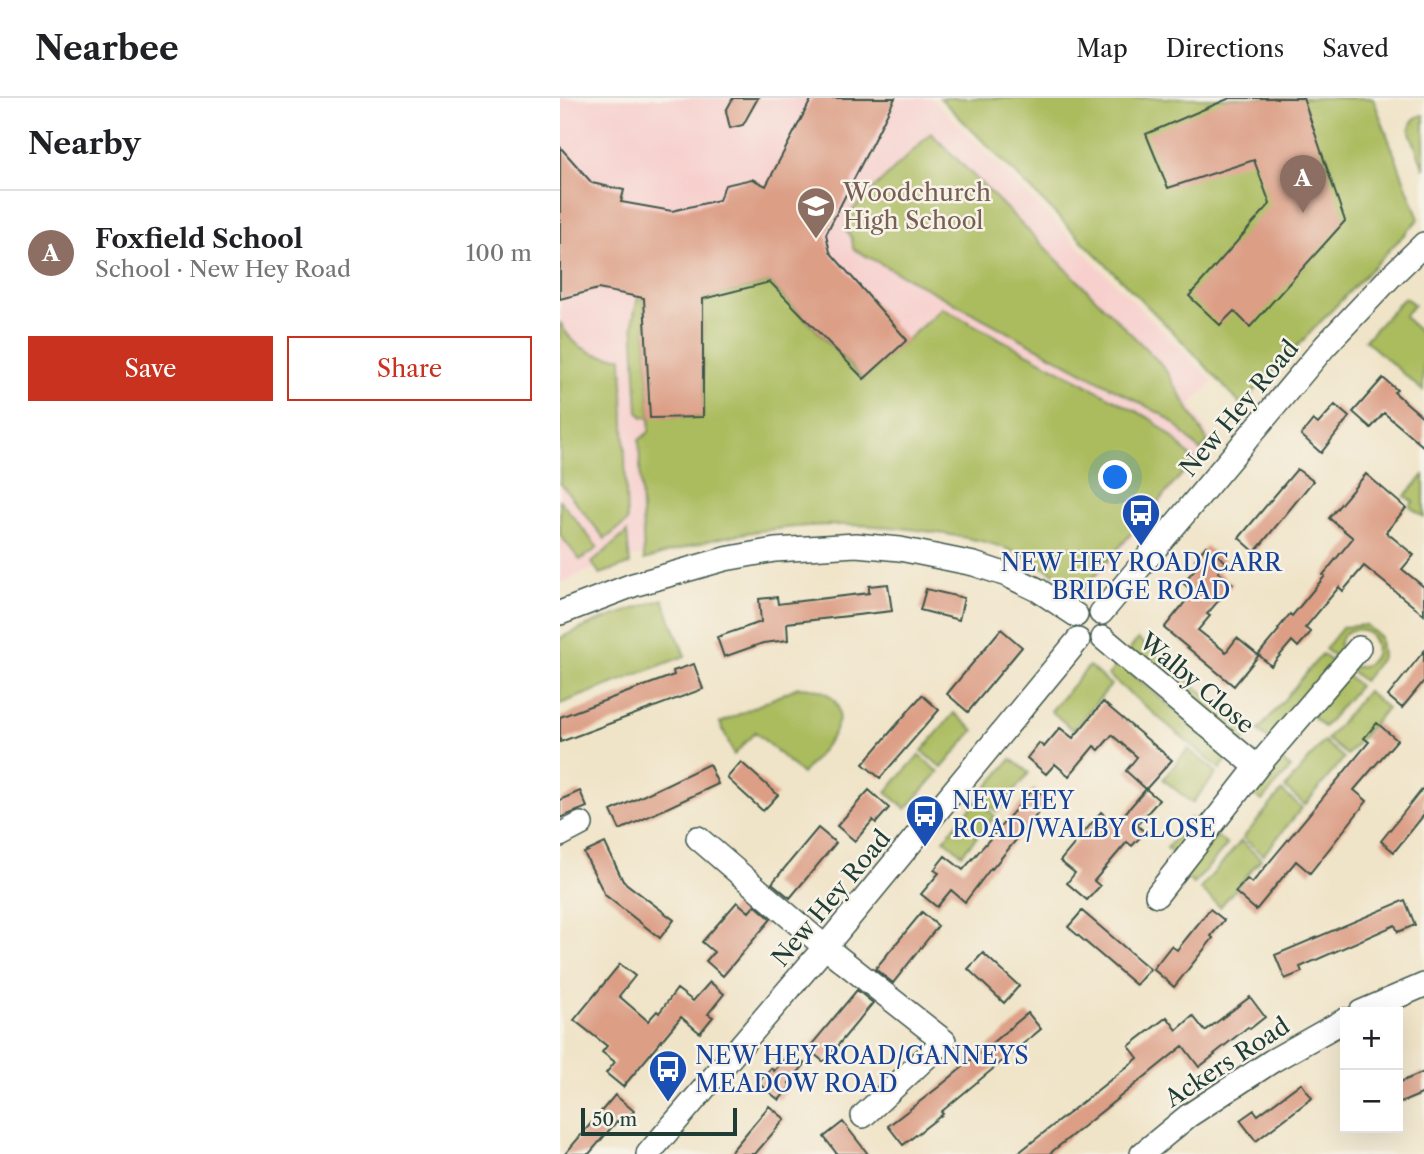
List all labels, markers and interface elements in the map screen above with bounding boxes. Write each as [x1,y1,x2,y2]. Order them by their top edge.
text: Nearbee [35,28,179,69]
text: Map [1076,34,1128,63]
text: Directions [1166,34,1284,63]
text: Saved [1322,34,1389,63]
text: Nearby [28,125,141,162]
pin: A [1280,155,1326,213]
place label: Woodchurch High School [842,178,991,235]
school or university icon: Woodchurch High School [795,185,837,240]
text: Foxfield School [95,223,303,255]
text: A [42,239,60,267]
text: 100 m [466,239,532,267]
text: School · New Hey Road [95,255,351,283]
street label: New Hey Road [1174,334,1305,482]
button: Save [28,336,273,401]
button: Share [287,336,532,401]
your location [1098,460,1132,494]
bus stop icon: NEW HEY ROAD/CARR BRIDGE ROAD [1120,492,1162,547]
place label: NEW HEY ROAD/CARR BRIDGE ROAD [1000,548,1283,605]
street label: Walby Close [1133,626,1260,739]
place label: NEW HEY ROAD/WALBY CLOSE [952,786,1216,843]
bus stop icon: NEW HEY ROAD/WALBY CLOSE [904,793,946,848]
street label: New Hey Road [766,824,897,972]
map controls [1340,1007,1403,1133]
button: + [1340,1007,1403,1070]
street label: Ackers Road [1158,1011,1295,1114]
place label: NEW HEY ROAD/GANNEYS MEADOW ROAD [695,1041,1029,1098]
bus stop icon: NEW HEY ROAD/GANNEYS MEADOW ROAD [647,1048,689,1103]
button: − [1340,1070,1403,1133]
scale bar [581,1105,737,1137]
text: 50 m [592,1108,637,1131]

